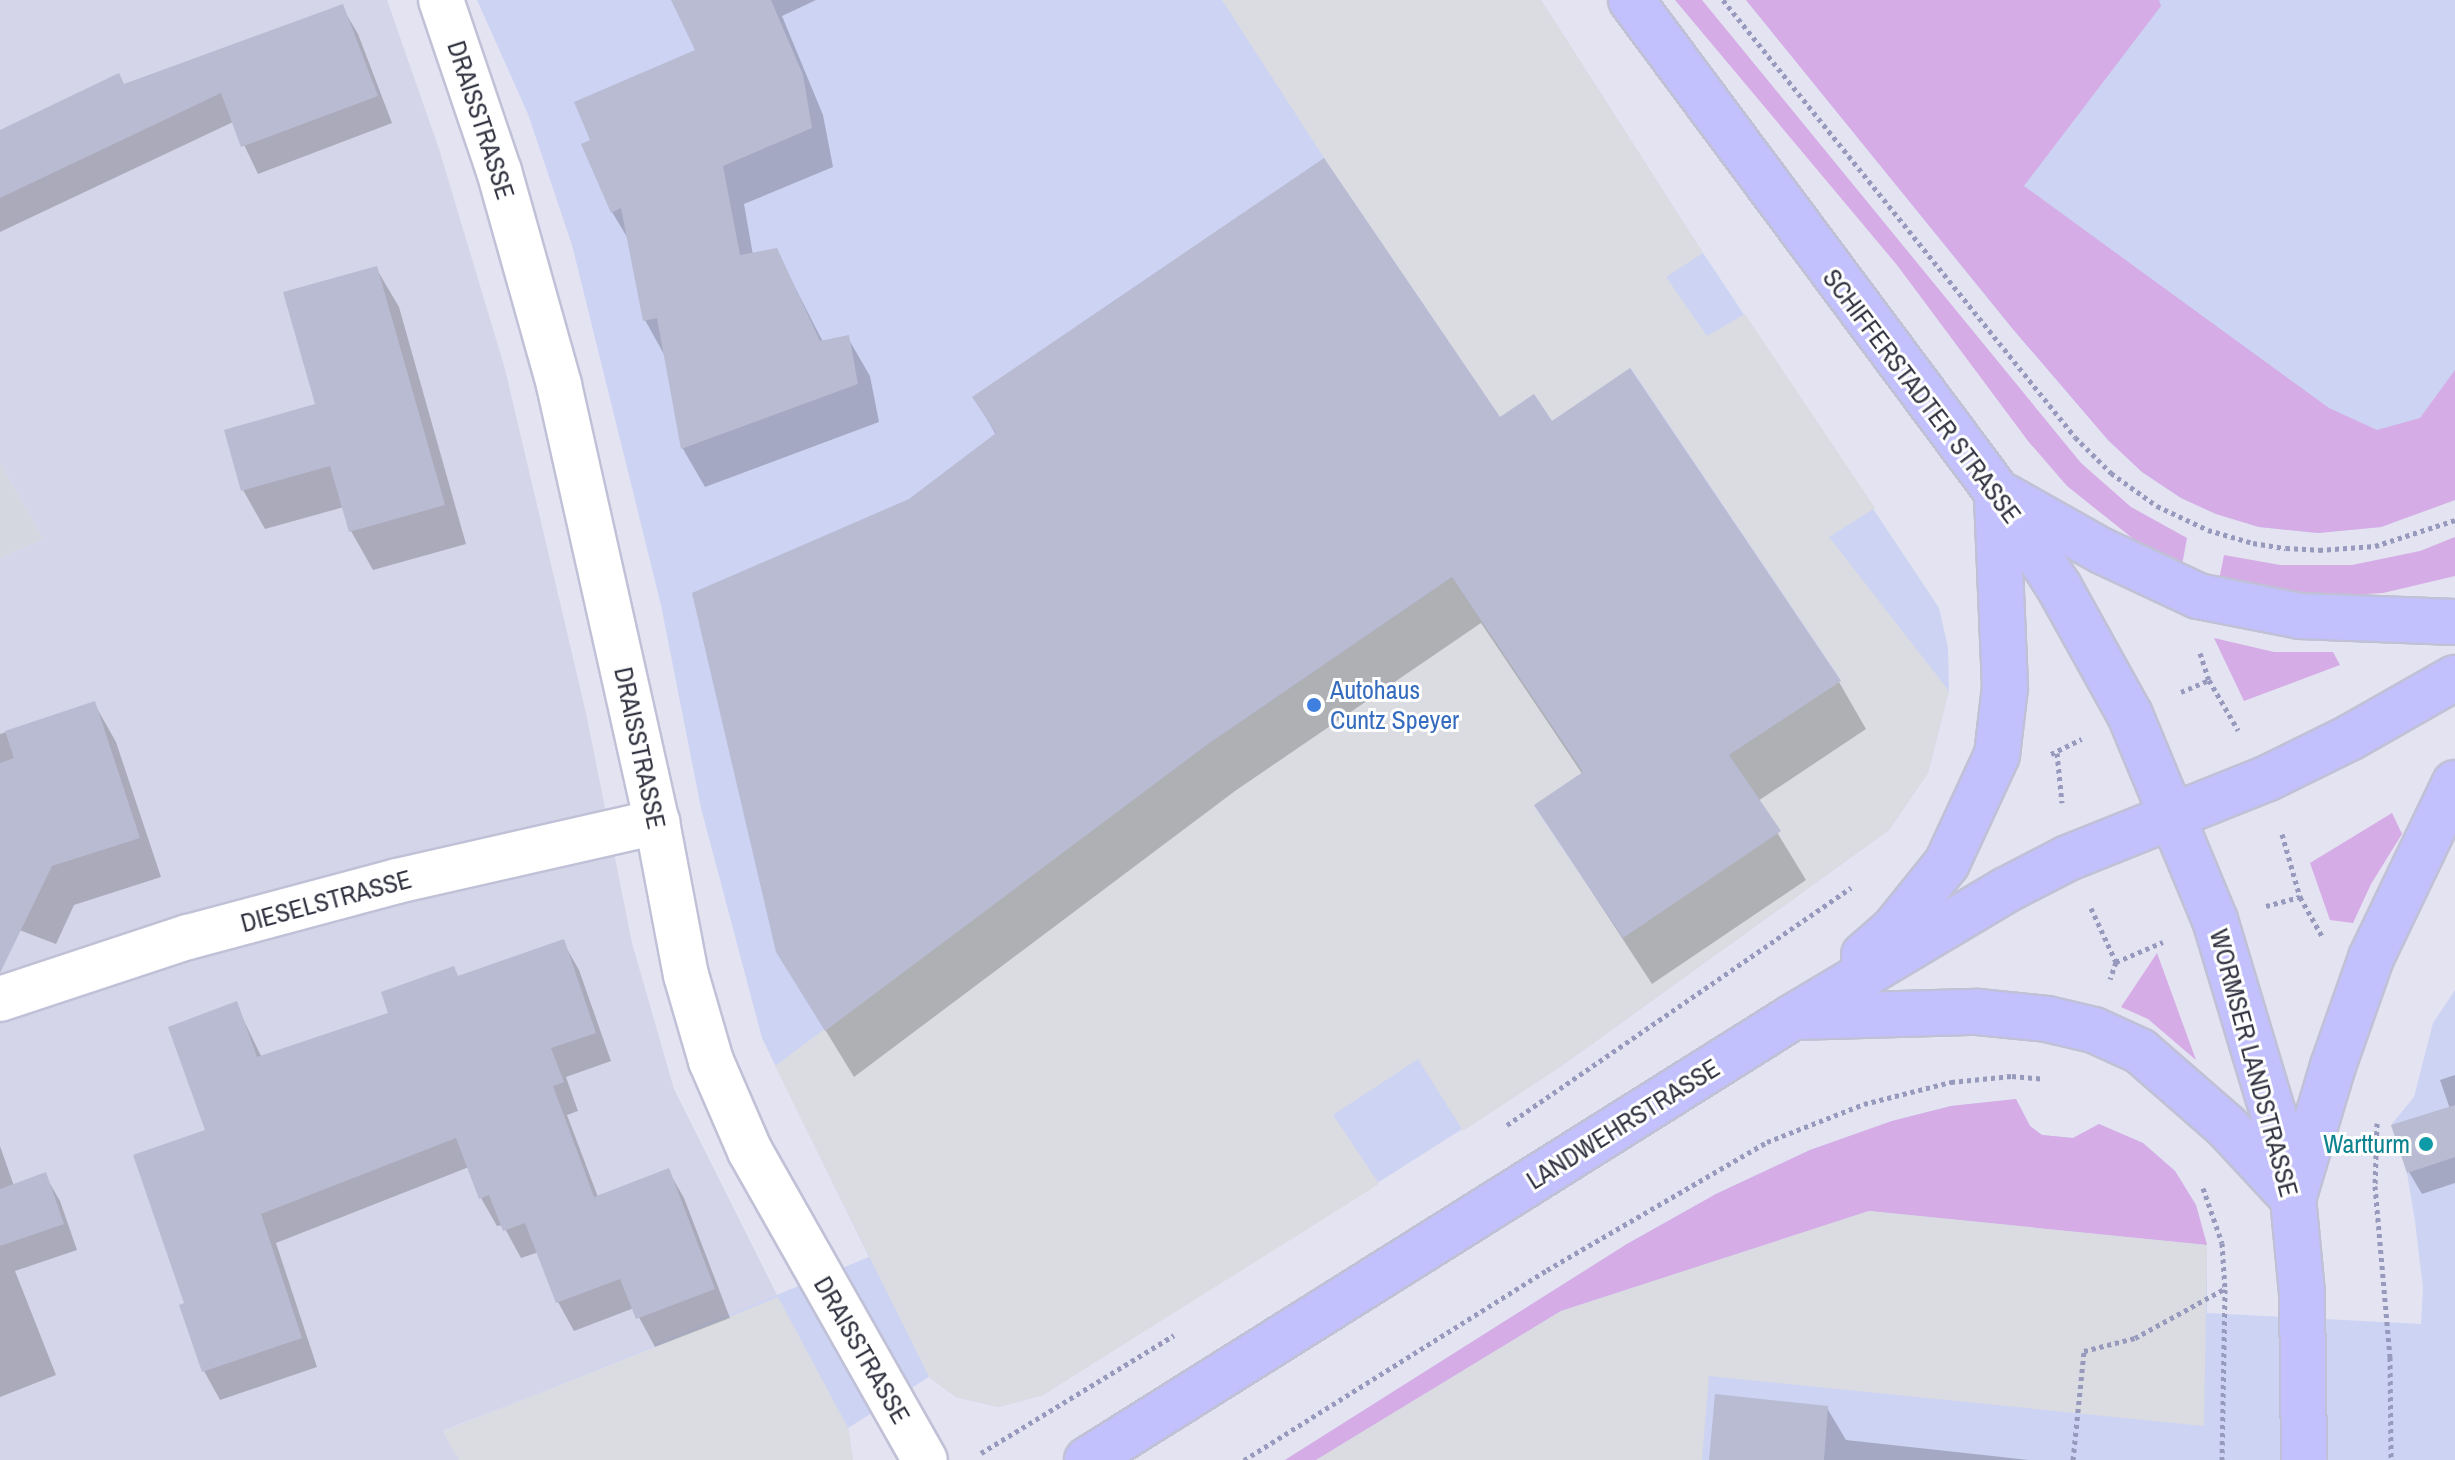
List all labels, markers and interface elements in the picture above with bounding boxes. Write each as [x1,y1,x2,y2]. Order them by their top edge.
street label: DRAISSTRASSE [441,37,521,203]
street label: SCHIFFERSTADTER STRASSE [1816,263,2028,529]
street label: DRAISSTRASSE [608,664,672,832]
place label: Autohaus Cuntz Speyer [1330,674,1459,736]
marker: Autohaus Cuntz Speyer [1305,696,1323,714]
street label: DIESELSTRASSE [237,863,415,939]
street label: WORMSER LANDSTRASSE [2203,926,2305,1200]
street label: LANDWEHRSTRASSE [1521,1052,1725,1196]
place label: Wartturm [2323,1128,2410,1160]
marker: Wartturm [2417,1135,2435,1153]
street label: DRAISSTRASSE [807,1271,917,1429]

